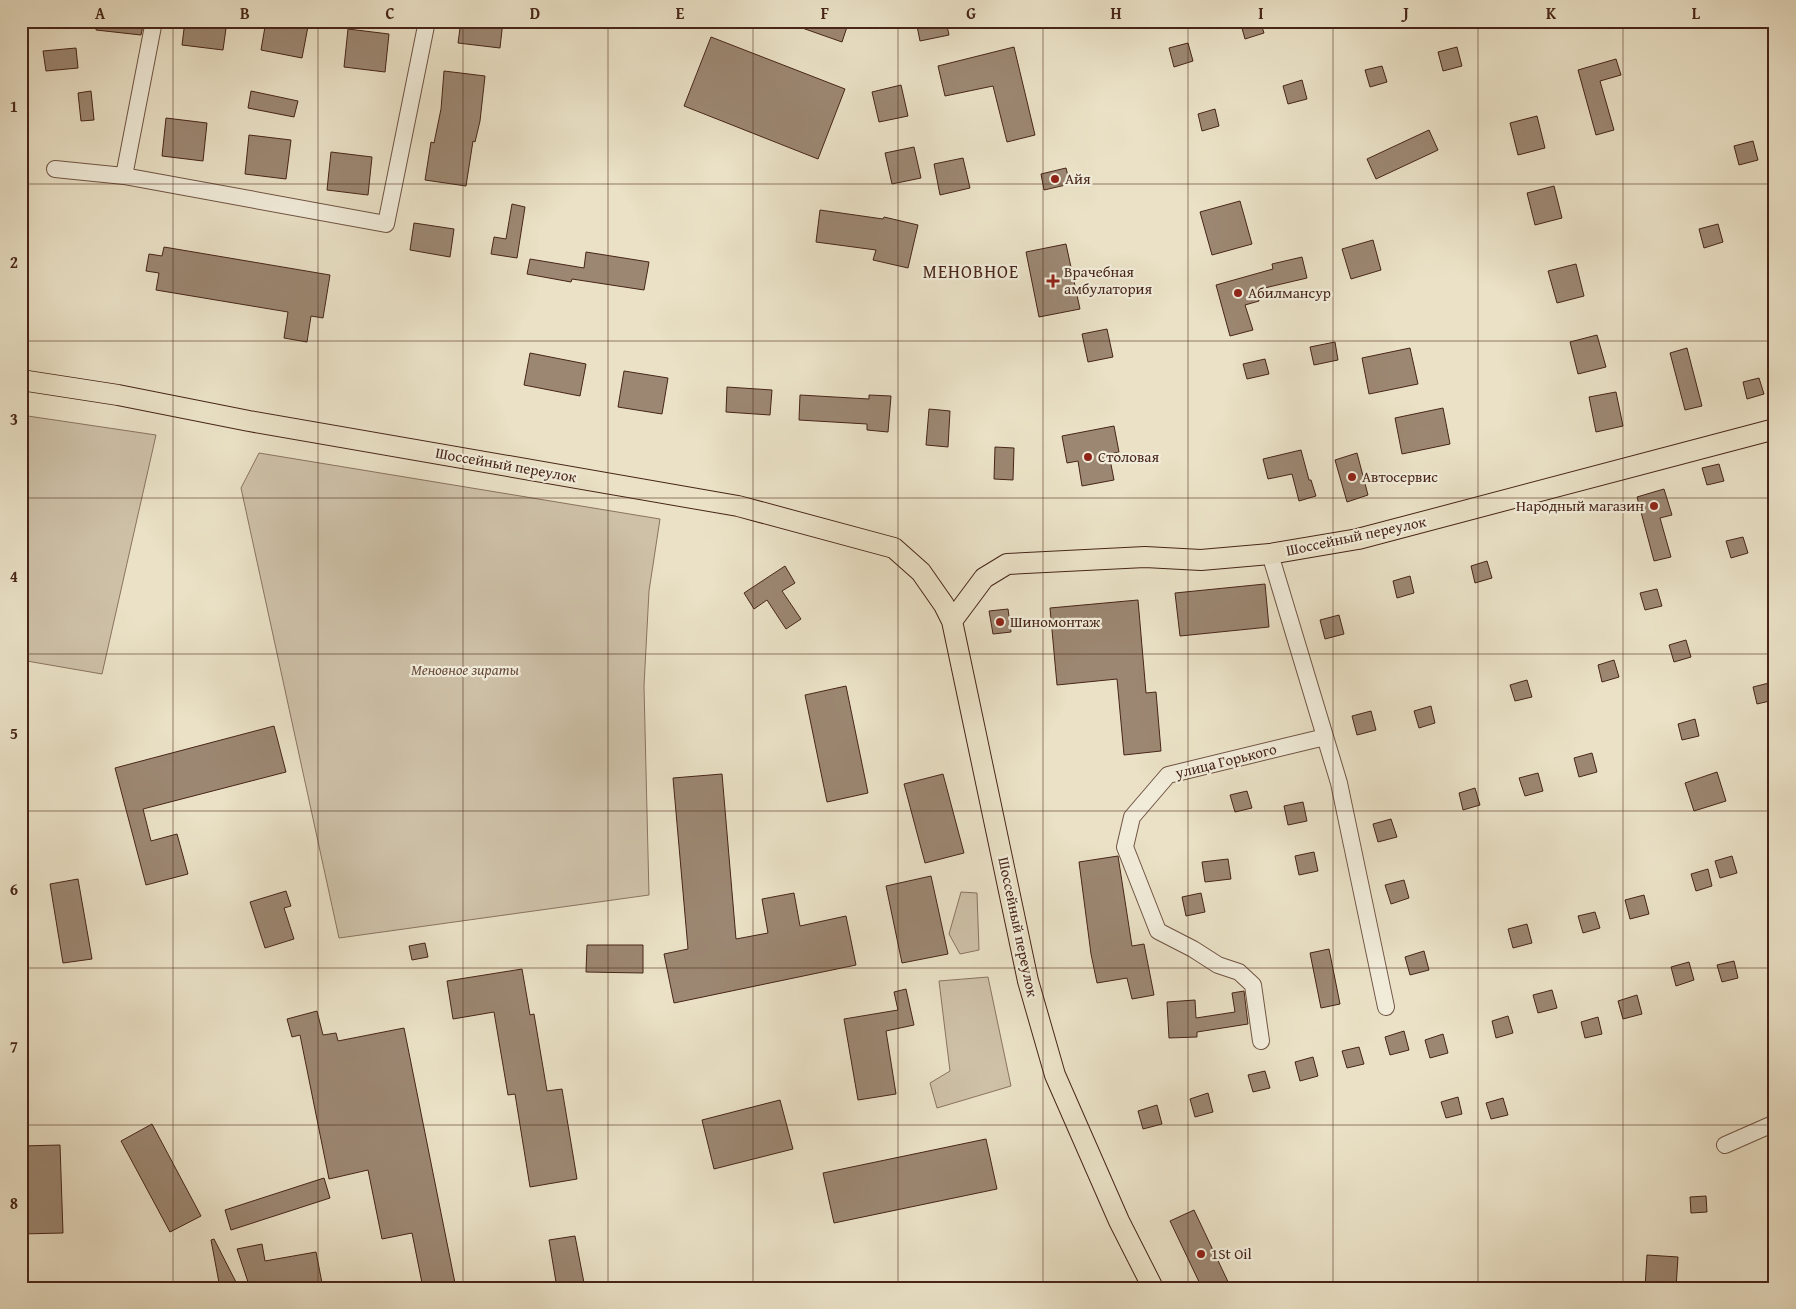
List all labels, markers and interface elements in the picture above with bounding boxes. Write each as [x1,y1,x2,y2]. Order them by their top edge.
text: A [95,1,106,25]
text: B [240,1,250,25]
text: C [385,1,395,25]
text: D [530,1,540,25]
text: E [676,1,685,25]
text: F [821,1,829,25]
text: G [966,1,976,25]
text: H [1110,1,1122,25]
text: I [1258,1,1264,25]
text: J [1400,1,1409,25]
text: K [1546,1,1557,25]
text: L [1692,1,1701,25]
text: 1 [10,94,18,118]
place label: Айя [1065,168,1091,189]
marker: Айя [1049,173,1061,185]
text: 2 [10,250,18,274]
district label: МЕНОВНОЕ [923,258,1019,285]
place label: Врачебная амбулатория [1064,261,1152,299]
marker: Врачебная амбулатория [1046,274,1060,288]
place label: Абилмансур [1248,282,1331,303]
marker: Абилмансур [1232,287,1244,299]
text: 3 [10,407,18,431]
street label: Шоссейный переулок [434,442,578,487]
place label: Столовая [1098,446,1159,467]
marker: Столовая [1082,451,1094,463]
place label: Автосервис [1362,466,1438,487]
marker: Автосервис [1346,471,1358,483]
place label: Народный магазин [1516,495,1644,516]
marker: Народный магазин [1648,500,1660,512]
street label: Шоссейный переулок [1284,510,1428,561]
text: 4 [10,564,18,588]
place label: Шиномонтаж [1010,611,1100,632]
marker: Шиномонтаж [994,616,1006,628]
park label: Меновное зираты [411,659,520,680]
text: 5 [10,721,18,745]
street label: улица Горького [1172,738,1279,783]
street label: Шоссейный переулок [993,855,1044,999]
text: 6 [10,877,18,901]
text: 7 [10,1034,18,1058]
text: 8 [10,1191,18,1215]
place label: 1St Oil [1211,1243,1252,1264]
marker: 1St Oil [1195,1248,1207,1260]

